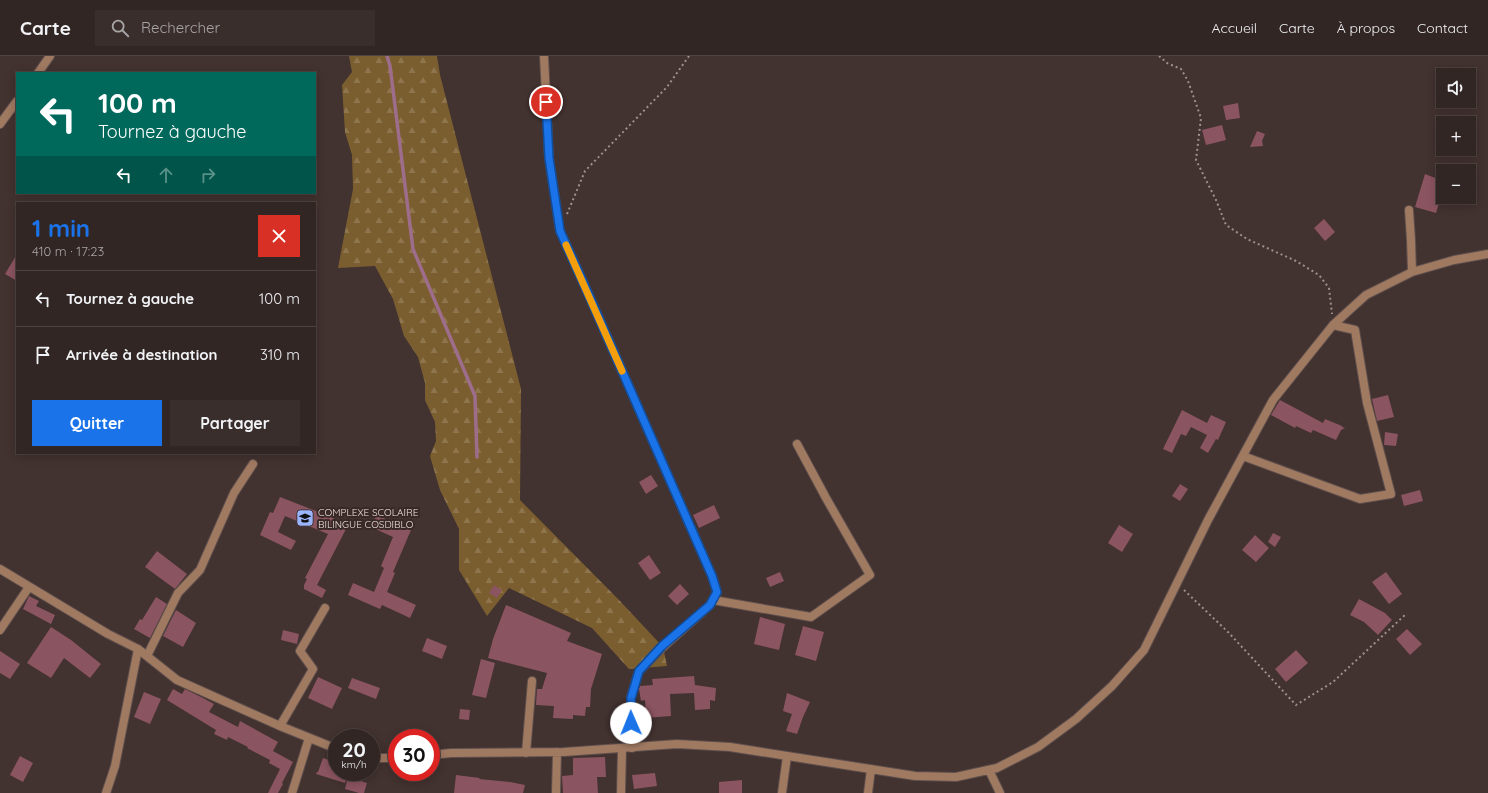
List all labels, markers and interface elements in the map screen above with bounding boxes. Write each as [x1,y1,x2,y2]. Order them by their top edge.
search box [95,10,375,46]
text: Carte [20,16,71,40]
icon: search [109,17,131,39]
text: Rechercher [141,18,220,37]
text: Accueil [1211,19,1257,37]
text: Carte [1279,19,1315,37]
text: À propos [1337,19,1395,37]
text: Contact [1417,19,1468,37]
map controls [1436,68,1476,204]
button: sound [1436,68,1476,108]
text: 100 m [98,85,177,120]
pin [529,85,563,119]
icon: left [32,88,84,140]
icon: arrive [535,91,557,113]
button: + [1436,116,1476,156]
text: Tournez à gauche [98,120,247,143]
icon: left [113,164,135,186]
icon: ahead [155,164,177,186]
icon: right [197,164,219,186]
button: − [1436,164,1476,204]
text: 1 min [32,213,90,243]
button: close [258,215,300,257]
text: 410 m · 17:23 [32,243,104,259]
icon: left [32,288,54,310]
text: Tournez à gauche [66,289,194,308]
text: 100 m [259,289,300,308]
icon: arrive [32,344,54,366]
text: Arrivée à destination [66,345,218,364]
text: 310 m [260,345,300,364]
button: Quitter [32,400,162,446]
button: Partager [170,400,300,446]
place label: COMPLEXE SCOLAIRE BILINGUE COSDIBLO [318,506,419,531]
school or university icon: COMPLEXE SCOLAIRE BILINGUE COSDIBLO [295,508,315,528]
position arrow [610,702,652,744]
speed limit sign: 30 [388,729,440,781]
text: 20 [342,737,366,762]
text: km/h [341,758,367,771]

